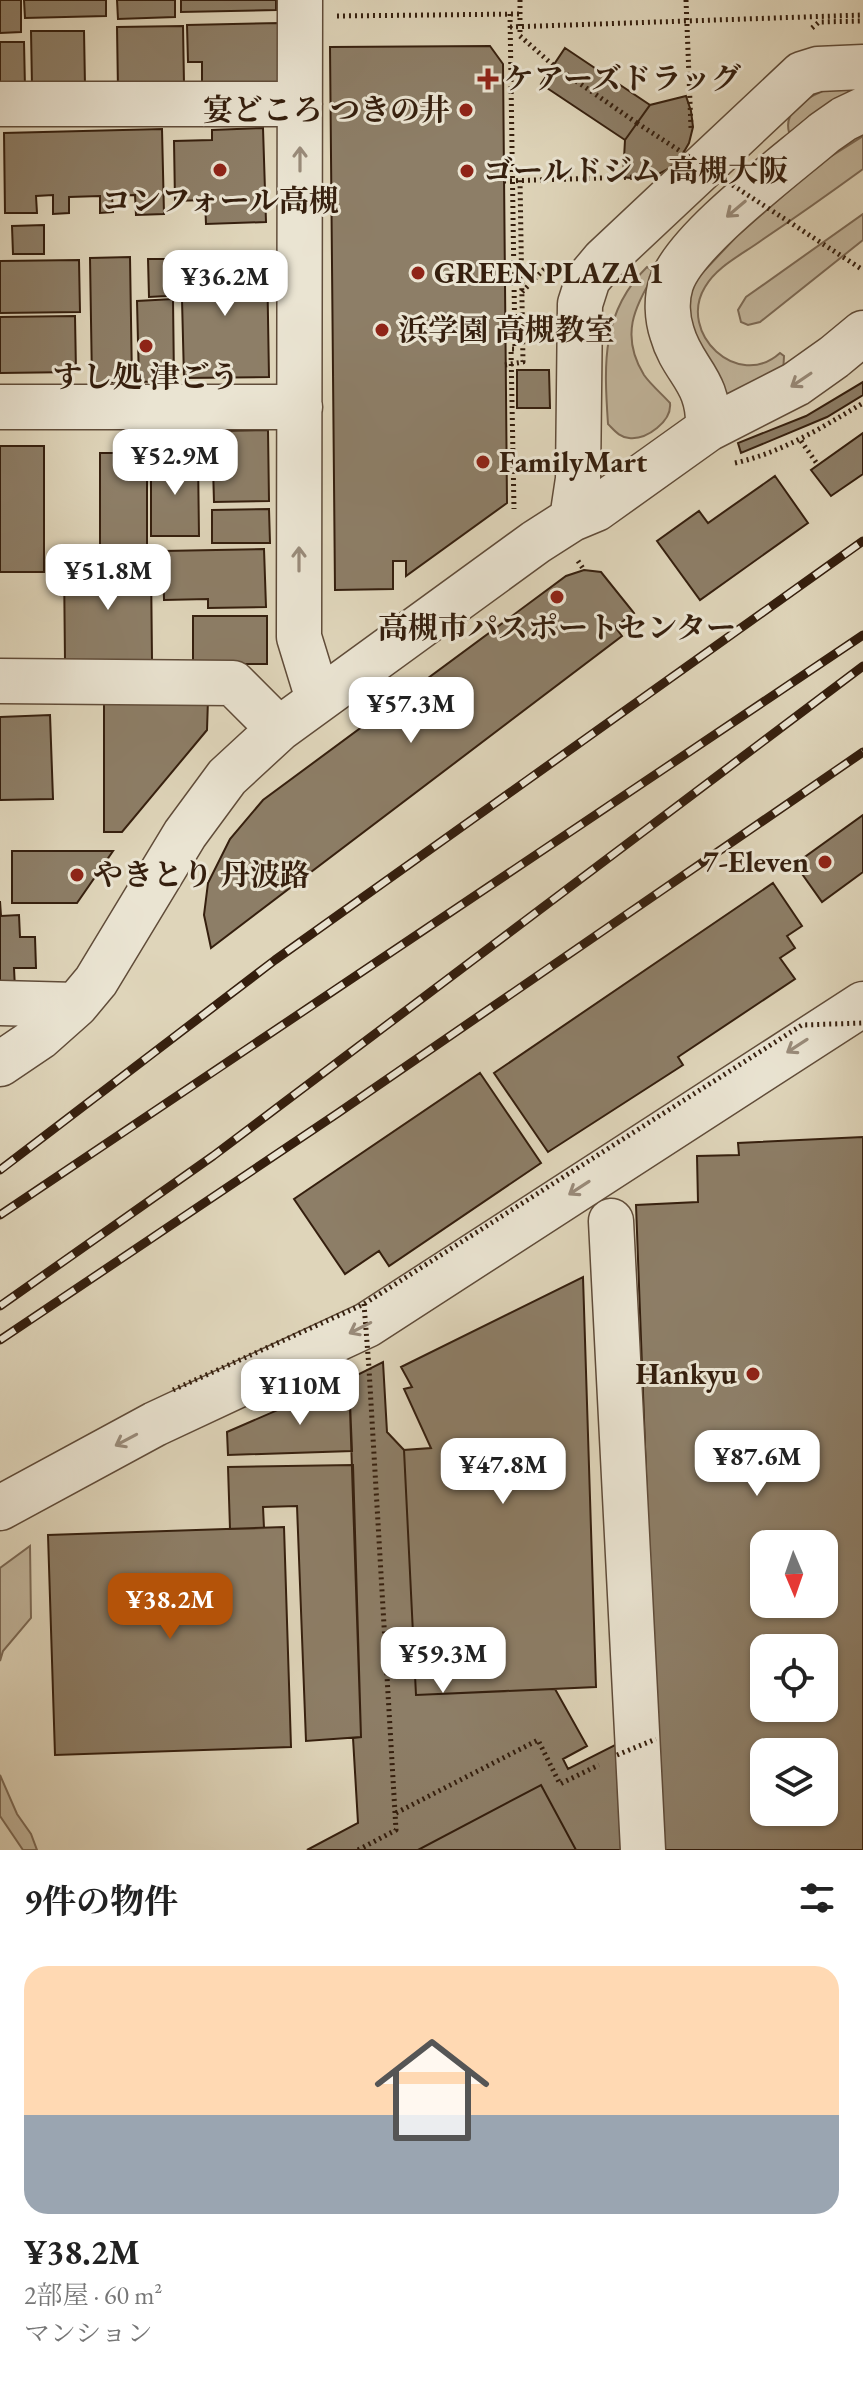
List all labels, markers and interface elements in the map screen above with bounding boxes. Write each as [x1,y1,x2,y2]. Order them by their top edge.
place label: ケアーズドラッグ [504,59,741,98]
marker: ケアーズドラッグ [479,70,497,88]
place label: 宴どころ つきの井 [203,90,450,129]
marker: 宴どころ つきの井 [457,101,475,119]
one-way arrow [292,146,308,173]
place label: ゴールドジム 高槻大阪 [483,151,788,190]
marker: コンフォール高槻 [211,161,229,179]
marker: ゴールドジム 高槻大阪 [458,162,476,180]
place label: コンフォール高槻 [101,181,339,220]
one-way arrow [726,200,746,218]
pin: ¥36.2M [160,250,290,318]
place label: GREEN PLAZA 1 [434,253,664,292]
text: ¥36.2M [181,259,269,293]
marker: GREEN PLAZA 1 [409,264,427,282]
place label: 浜学園 高槻教室 [398,310,615,349]
marker: 浜学園 高槻教室 [373,321,391,339]
marker: すし処 津ごう [137,337,155,355]
place label: すし処 津ごう [52,357,240,396]
one-way arrow [790,372,813,388]
pin: ¥52.9M [110,429,240,497]
text: ¥52.9M [131,438,219,472]
place label: FamilyMart [499,442,648,481]
marker: FamilyMart [474,453,492,471]
pin: ¥51.8M [43,544,173,612]
one-way arrow [291,546,307,573]
text: ¥51.8M [64,553,152,587]
marker: 高槻市パスポートセンター [548,588,566,606]
place label: 高槻市パスポートセンター [378,608,736,647]
pin: ¥57.3M [346,677,476,745]
text: ¥57.3M [367,686,455,720]
place label: 7-Eleven [703,842,809,881]
marker: 7-Eleven [816,853,834,871]
place label: やきとり 丹波路 [93,855,310,894]
marker: やきとり 丹波路 [68,866,86,884]
one-way arrow [786,1039,809,1055]
one-way arrow [568,1180,591,1196]
one-way arrow [349,1321,373,1336]
place label: Hankyu [636,1354,737,1393]
pin: ¥110M [244,1359,356,1427]
marker: Hankyu [744,1365,762,1383]
text: ¥110M [259,1368,341,1402]
pin: ¥87.6M [692,1430,822,1498]
one-way arrow [114,1433,138,1448]
pin: ¥47.8M [438,1438,568,1506]
text: ¥87.6M [713,1439,801,1473]
text: ¥47.8M [459,1447,547,1481]
north arrow [750,1530,838,1618]
map controls [750,1530,838,1826]
pin: ¥38.2M [105,1573,235,1641]
text: ¥38.2M [126,1582,214,1616]
pin: ¥59.3M [378,1627,508,1695]
button: locate [750,1634,838,1722]
text: ¥59.3M [399,1636,487,1670]
button: layers [750,1738,838,1826]
icon: filters [795,1876,839,1920]
text: 9件の物件 [24,1879,178,1923]
icon: home [360,2018,504,2162]
text: ¥38.2M [24,2230,140,2274]
text: 2部屋 · 60 m² [24,2278,162,2312]
text: マンション [24,2316,153,2350]

